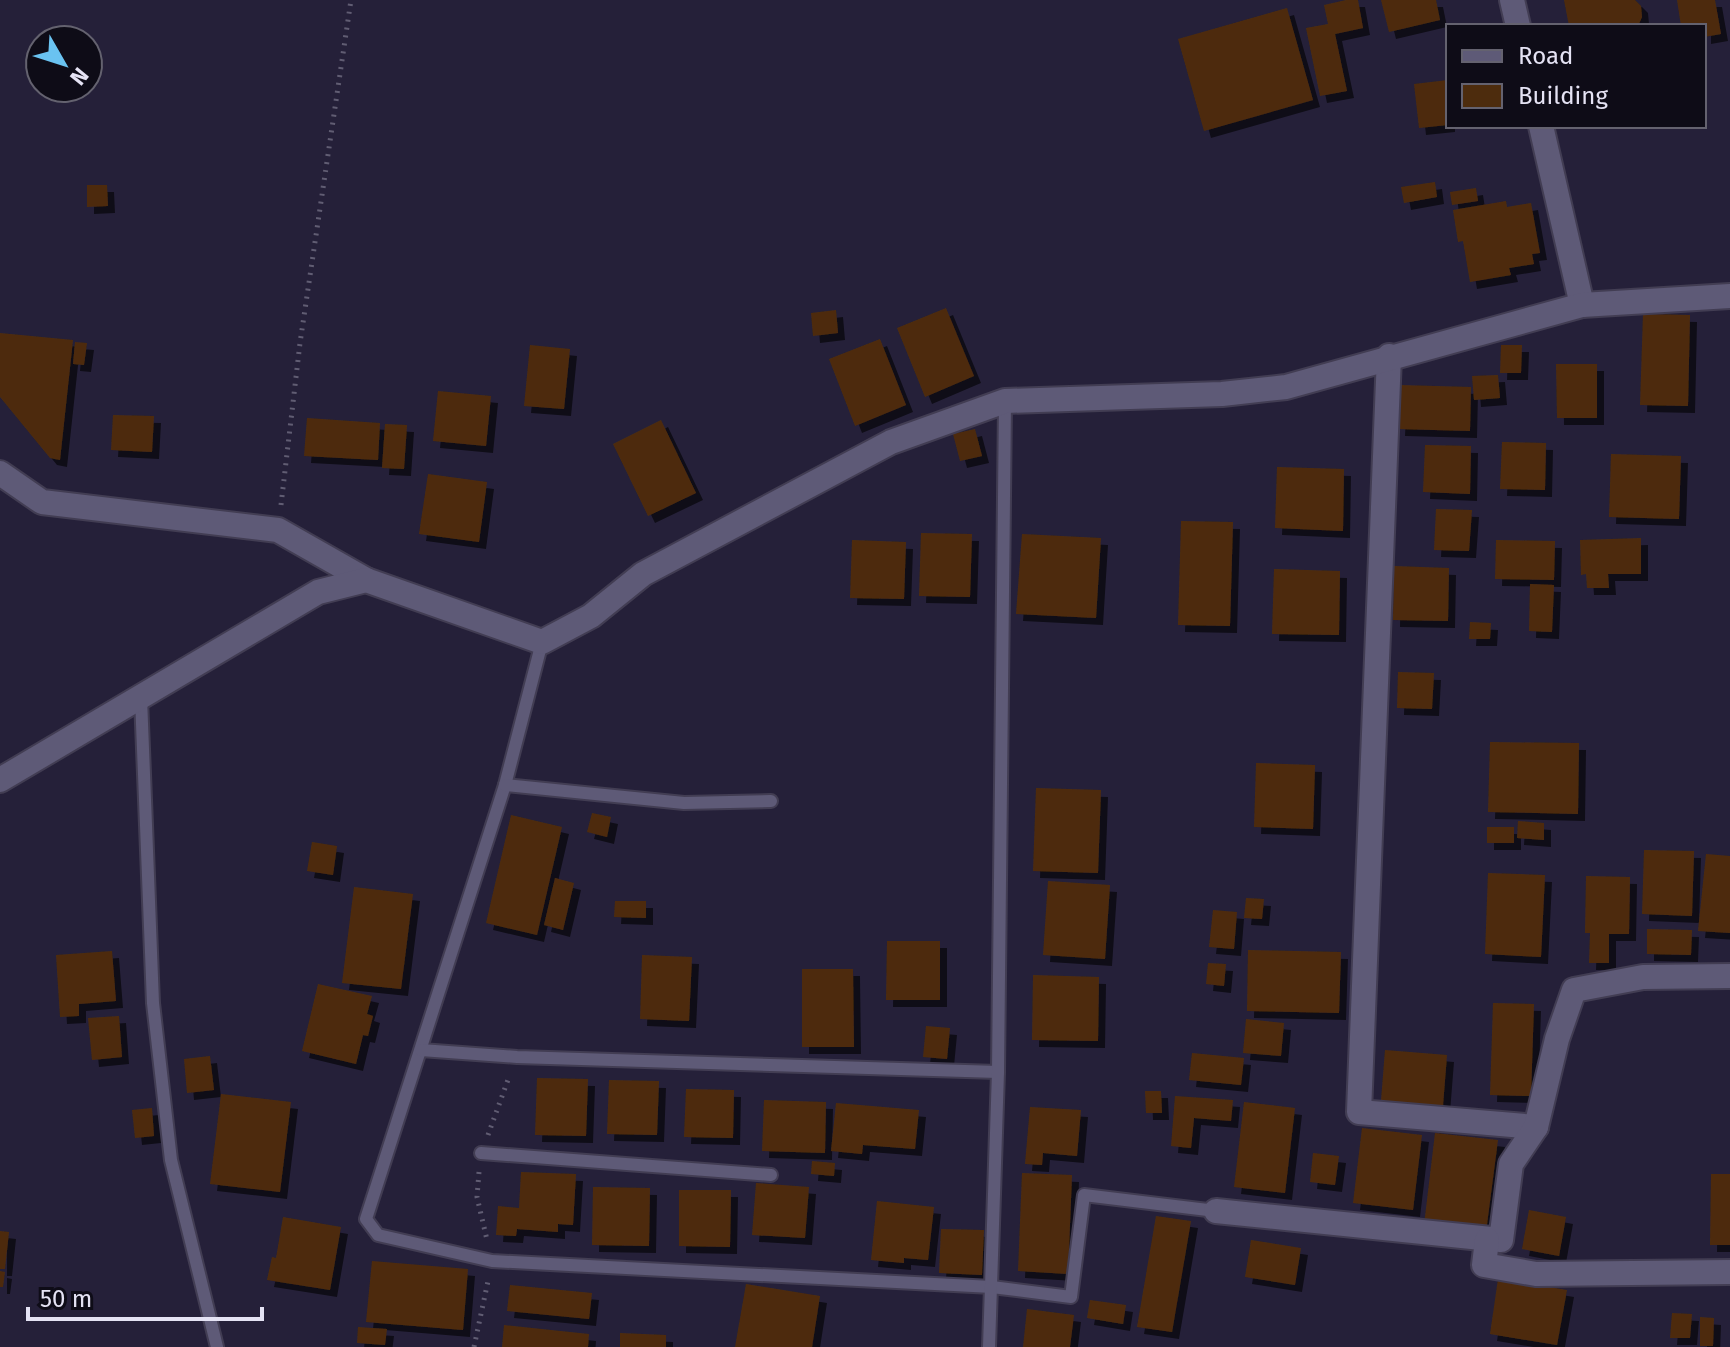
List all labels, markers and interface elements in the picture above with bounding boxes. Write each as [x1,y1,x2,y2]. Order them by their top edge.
north arrow [24,24,104,104]
legend [1446,24,1706,128]
text: Road [1518,42,1573,70]
text: N [64,62,94,90]
text: Building [1518,82,1608,110]
scale bar [28,1271,262,1321]
text: 50 m [40,1285,92,1313]

